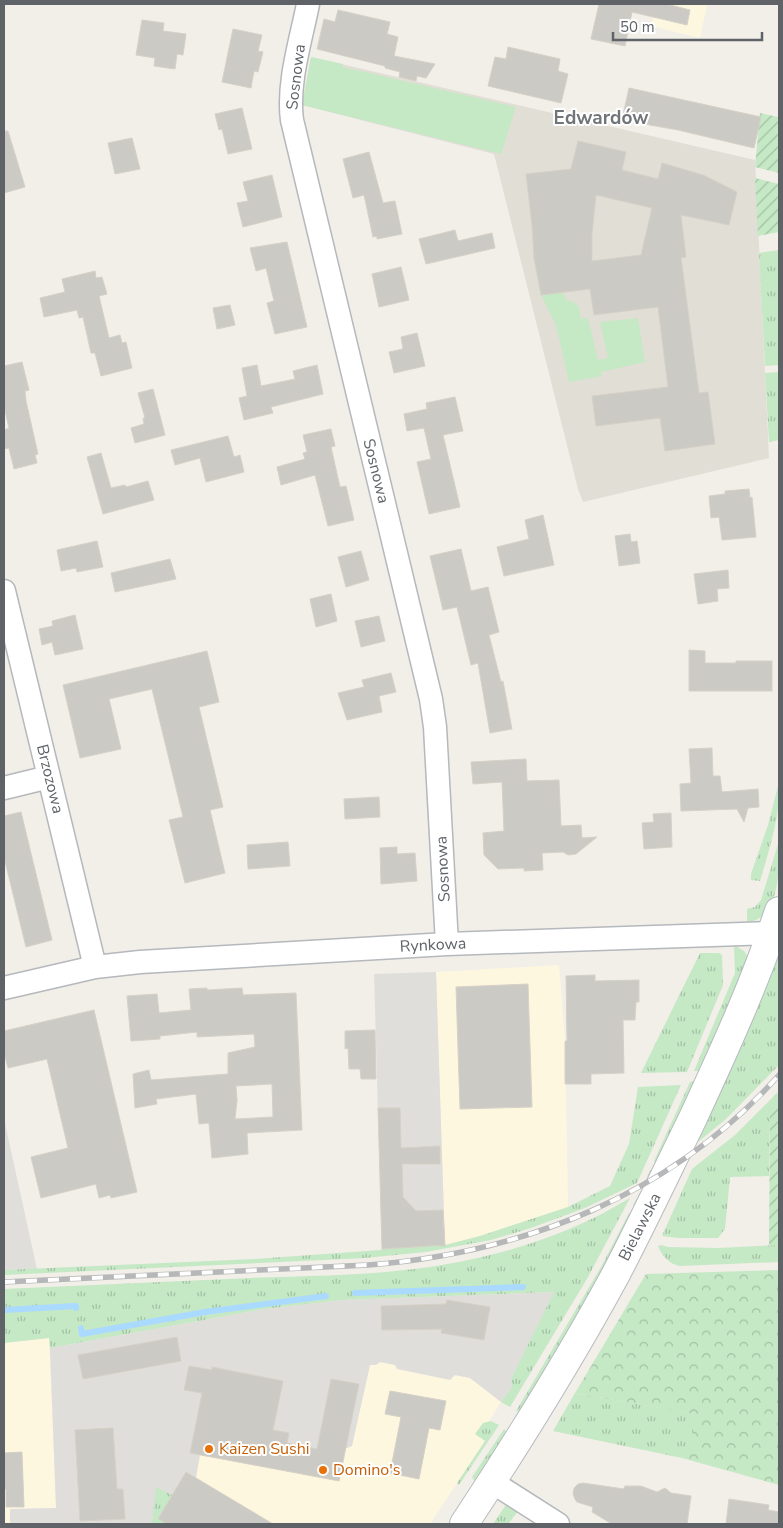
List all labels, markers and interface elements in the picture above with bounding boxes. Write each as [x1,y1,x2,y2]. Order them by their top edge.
scale bar [613,10,762,42]
text: 50 m [620,17,655,37]
street label: Sosnowa [281,43,311,111]
district label: Edwardów [554,105,649,131]
street label: Sosnowa [357,436,395,506]
street label: Brzozowa [31,742,69,816]
street label: Sosnowa [430,835,456,903]
street label: Rynkowa [399,932,467,958]
street label: Bielawska [613,1189,667,1265]
place label: Kaizen Sushi [219,1438,309,1460]
marker: Kaizen Sushi [203,1443,215,1455]
place label: Domino's [333,1459,400,1481]
marker: Domino's [317,1464,329,1476]

